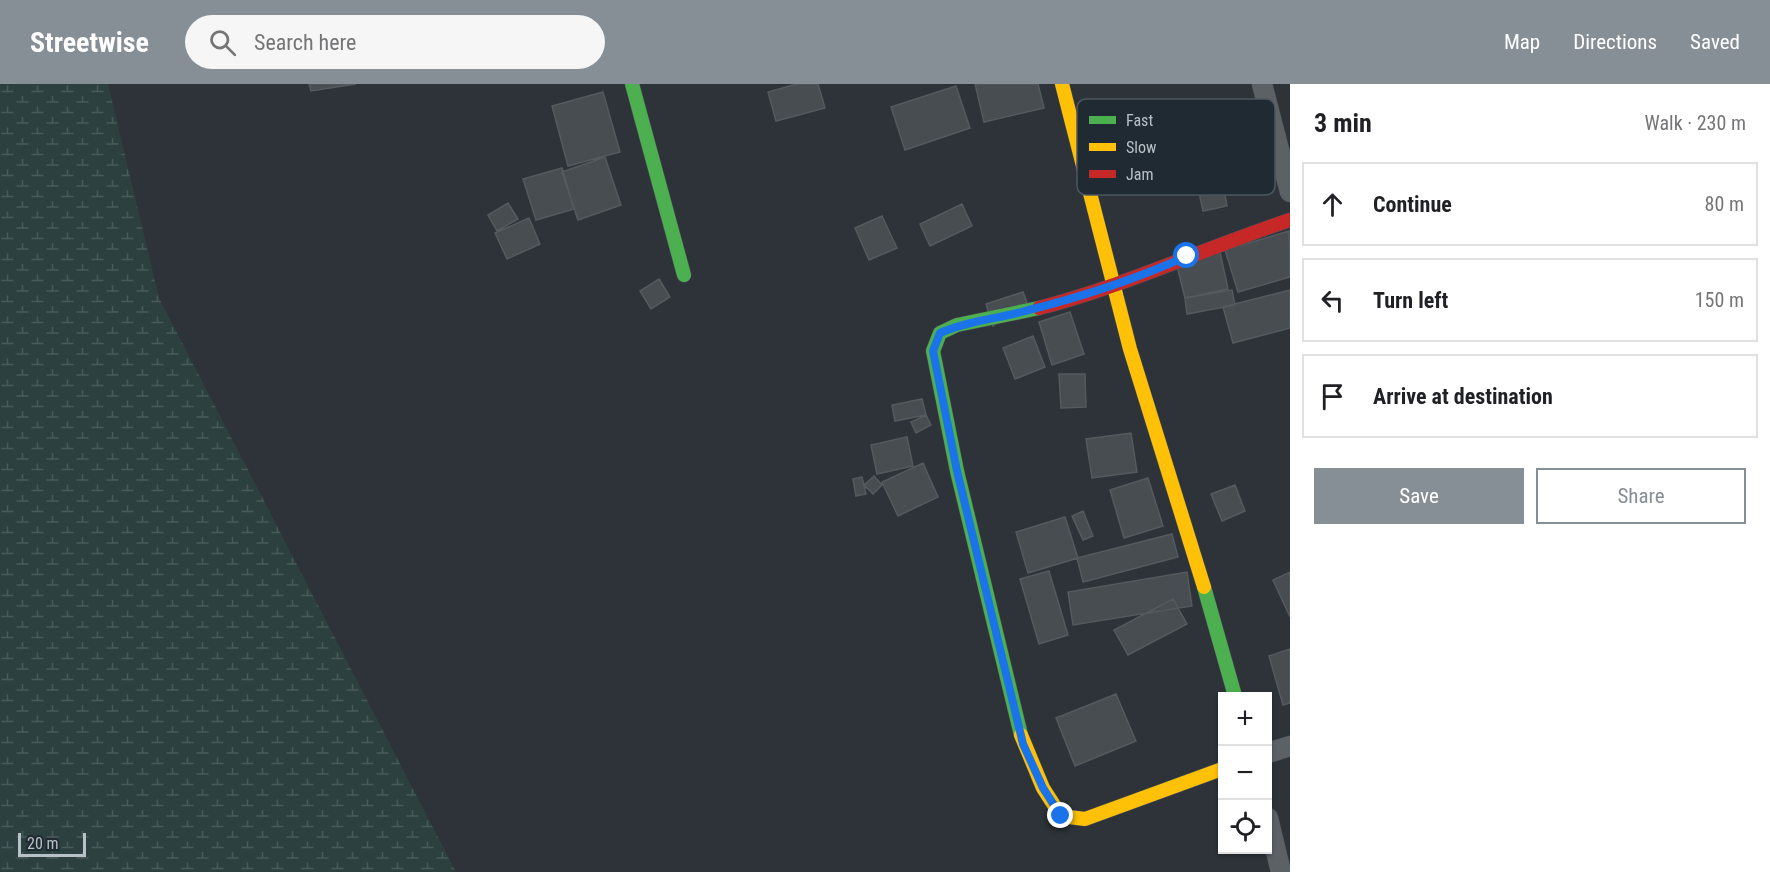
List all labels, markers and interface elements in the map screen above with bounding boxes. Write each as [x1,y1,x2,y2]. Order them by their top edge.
search box [185,15,605,69]
text: Streetwise [30,26,149,59]
icon: search [206,26,239,59]
text: Search here [254,30,356,55]
text: Map [1504,30,1540,54]
text: Directions [1573,30,1657,54]
text: Saved [1690,30,1740,54]
legend [1077,99,1275,195]
text: 3 min [1314,108,1372,138]
text: Fast [1126,111,1153,130]
text: Walk · 230 m [1645,111,1746,135]
text: Slow [1126,138,1156,157]
text: Jam [1126,165,1153,184]
icon: ahead [1316,188,1349,221]
text: Continue [1373,192,1452,217]
text: 80 m [1705,192,1744,216]
route start [1173,242,1199,268]
icon: left [1316,284,1349,317]
text: Turn left [1373,288,1448,313]
text: 150 m [1695,288,1744,312]
icon: arrive [1316,380,1349,413]
text: Arrive at destination [1373,384,1553,409]
button: Save [1314,468,1524,524]
button: Share [1536,468,1746,524]
map controls [1218,692,1272,854]
button: + [1218,692,1272,746]
button: − [1218,746,1272,800]
button: locate [1218,800,1272,854]
route end [1047,802,1073,828]
scale bar [18,830,86,858]
text: 20 m [27,834,59,853]

